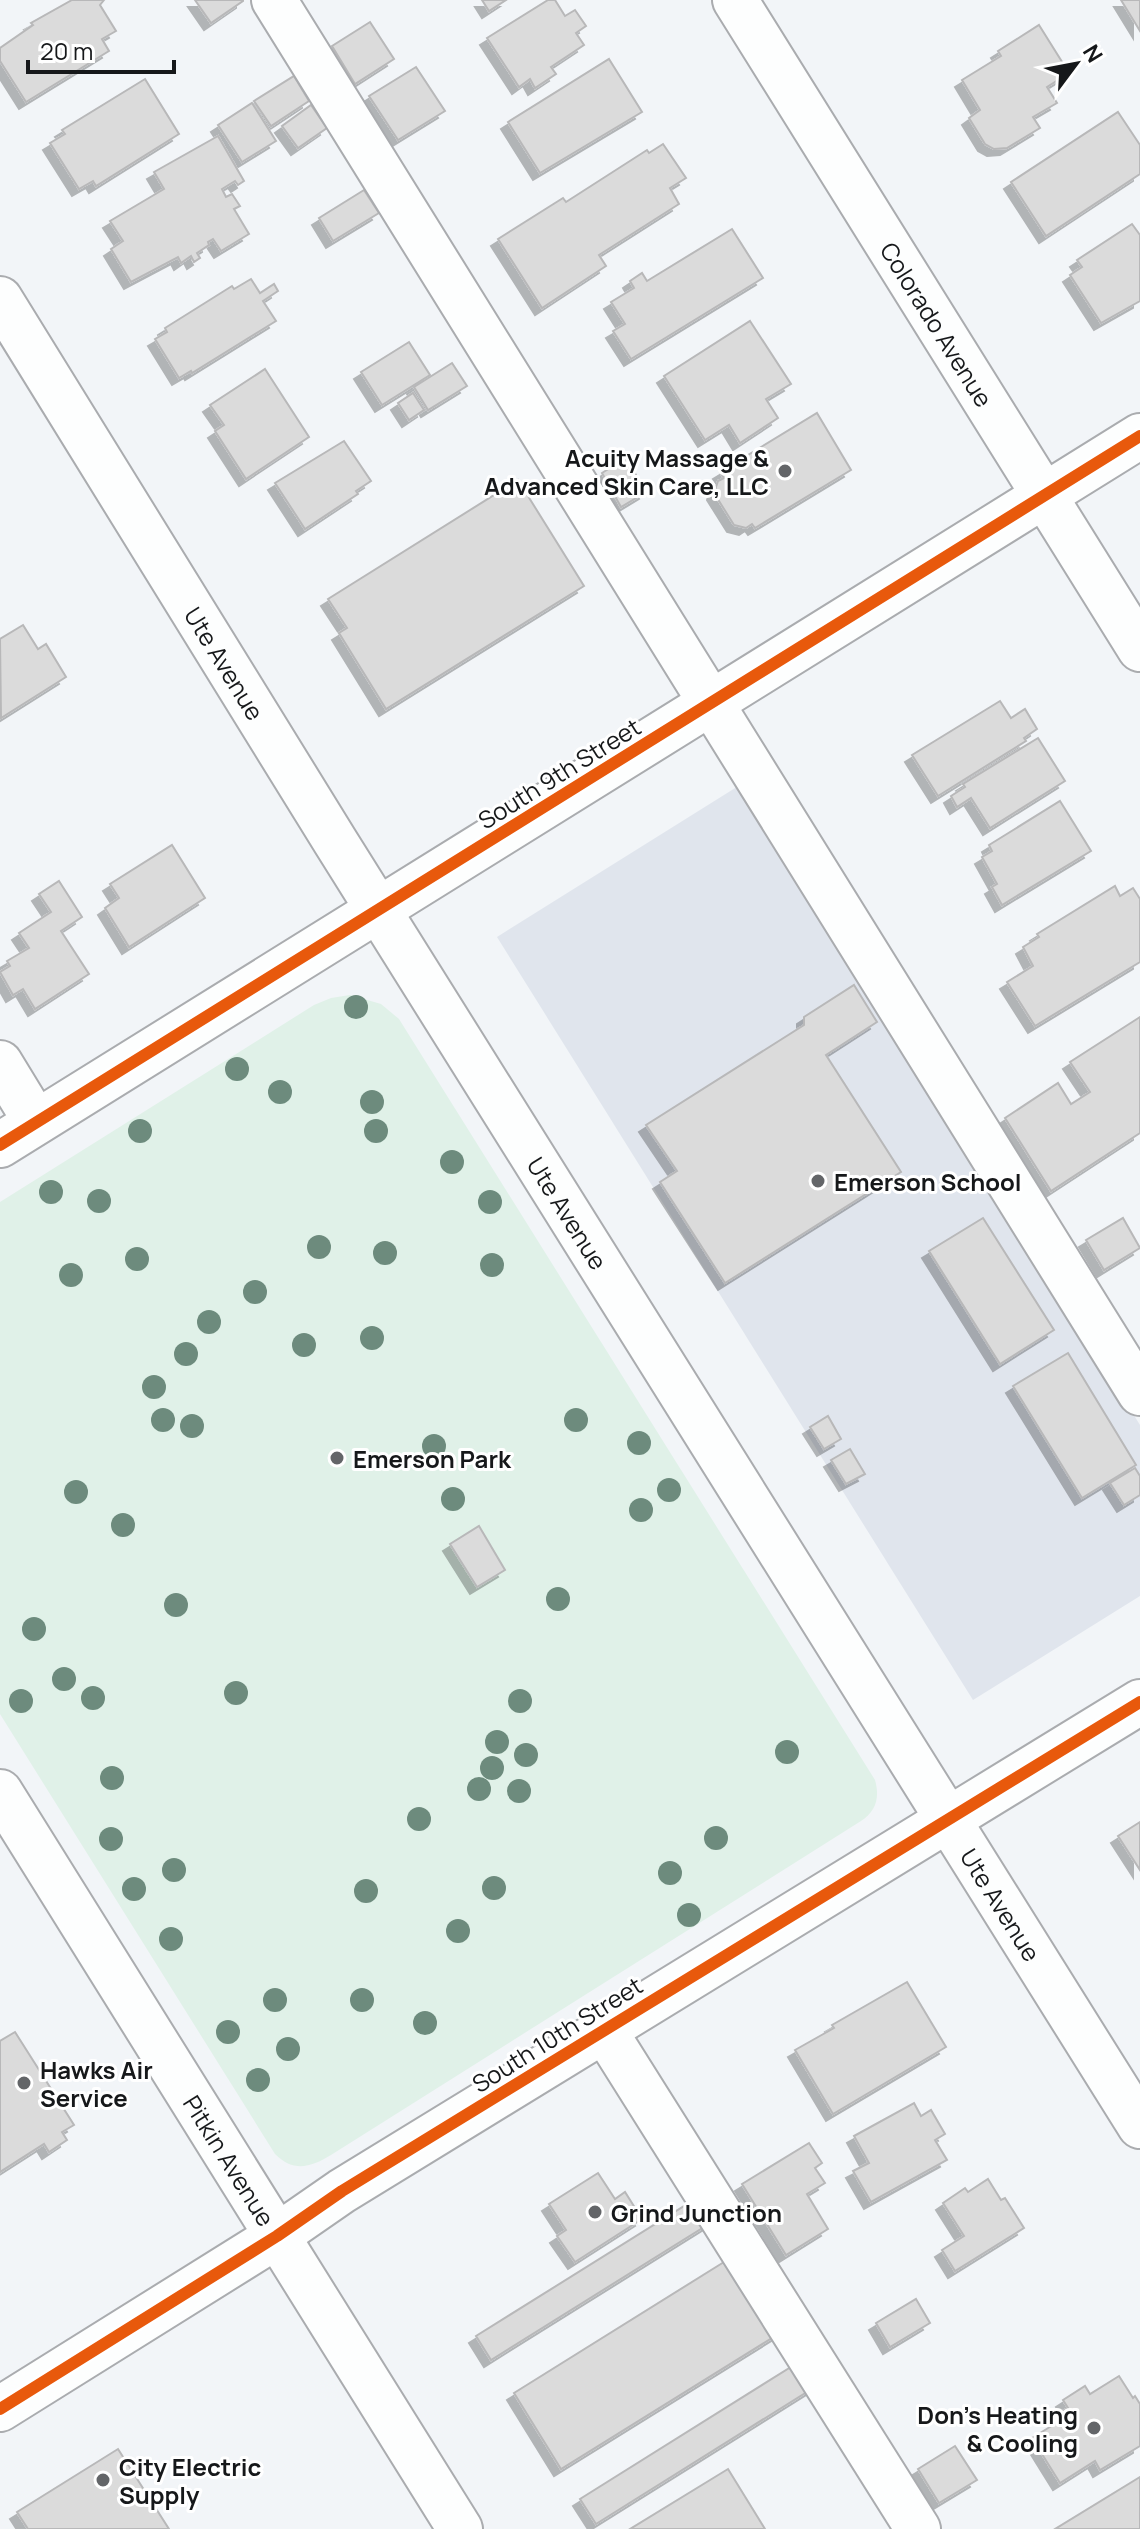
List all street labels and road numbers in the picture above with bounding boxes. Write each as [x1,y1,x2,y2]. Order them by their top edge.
street label: Colorado Avenue [873,236,1001,413]
street label: Ute Avenue [178,600,272,726]
street label: South 9th Street [471,710,647,836]
street label: Ute Avenue [520,1150,616,1275]
street label: Ute Avenue [953,1842,1049,1967]
street label: South 10th Street [466,1968,648,2100]
street label: Pitkin Avenue [176,2088,283,2232]

